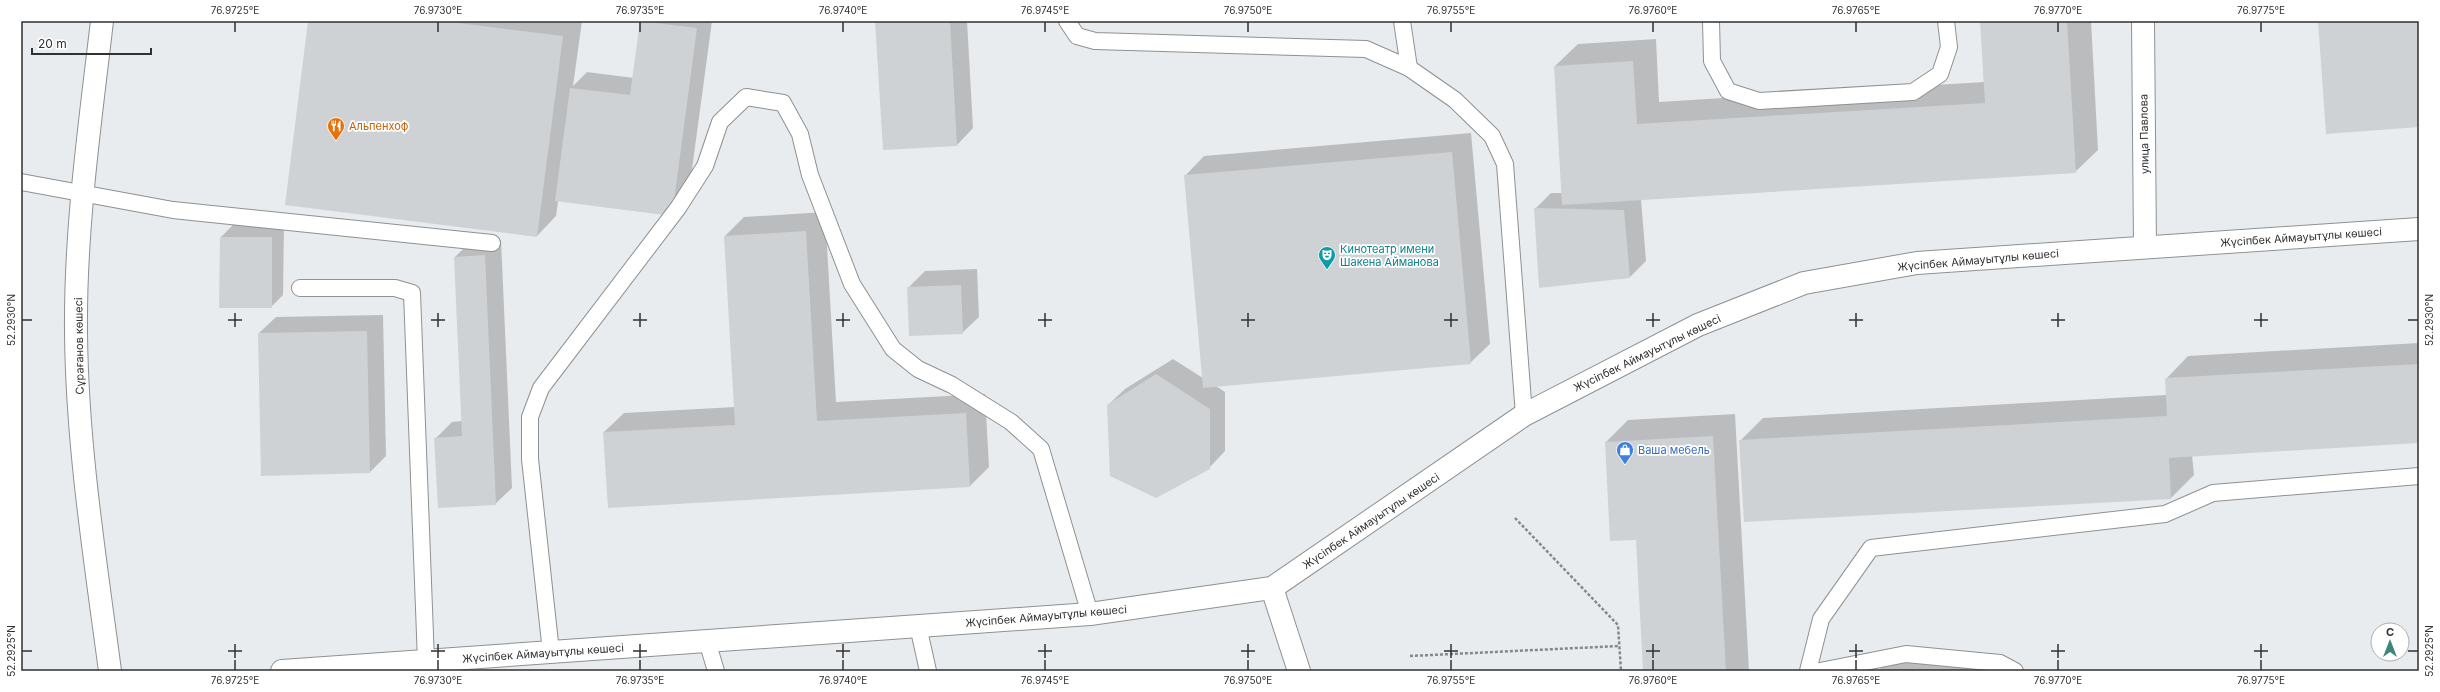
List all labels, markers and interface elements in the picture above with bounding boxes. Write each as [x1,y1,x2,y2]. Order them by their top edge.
text: 76.9725°E [211,4,259,16]
text: 76.9730°E [414,4,462,16]
text: 76.9735°E [616,4,664,16]
text: 76.9740°E [819,4,867,16]
text: 76.9745°E [1021,4,1069,16]
text: 76.9750°E [1224,4,1272,16]
text: 76.9755°E [1427,4,1475,16]
text: 76.9760°E [1629,4,1677,16]
text: 76.9765°E [1832,4,1880,16]
text: 76.9770°E [2034,4,2082,16]
text: 76.9775°E [2237,4,2285,16]
scale bar [32,30,151,56]
text: 20 m [38,36,67,51]
street label: улица Павлова [2136,94,2152,174]
restaurant icon: Альпенхоф [326,116,346,141]
place label: Альпенхоф [349,119,409,133]
street label: Жүсіпбек Аймауытұлы көшесі [2220,224,2382,250]
place label: Кинотеатр имени Шакена Айманова [1340,242,1439,269]
theatre icon: Кинотеатр имени Шакена Айманова [1317,245,1337,270]
street label: Жүсіпбек Аймауытұлы көшесі [1897,246,2059,274]
text: 52.2930°N [5,294,17,346]
text: 52.2930°N [2423,294,2435,346]
street label: Сұрағанов көшесі [71,297,87,395]
street label: Жүсіпбек Аймауытұлы көшесі [1571,311,1723,395]
shop icon: Ваша мебель [1615,440,1635,465]
place label: Ваша мебель [1638,443,1710,457]
street label: Жүсіпбек Аймауытұлы көшесі [1300,470,1442,572]
street label: Жүсіпбек Аймауытұлы көшесі [965,602,1127,630]
north arrow [2370,622,2410,662]
text: 52.2925°N [5,625,17,677]
text: С [2386,625,2394,639]
text: 52.2925°N [2423,625,2435,677]
street label: Жүсіпбек Аймауытұлы көшесі [462,640,624,666]
text: 76.9725°E [211,674,259,686]
text: 76.9730°E [414,674,462,686]
text: 76.9735°E [616,674,664,686]
text: 76.9740°E [819,674,867,686]
text: 76.9745°E [1021,674,1069,686]
text: 76.9750°E [1224,674,1272,686]
text: 76.9755°E [1427,674,1475,686]
text: 76.9760°E [1629,674,1677,686]
text: 76.9765°E [1832,674,1880,686]
text: 76.9770°E [2034,674,2082,686]
text: 76.9775°E [2237,674,2285,686]

